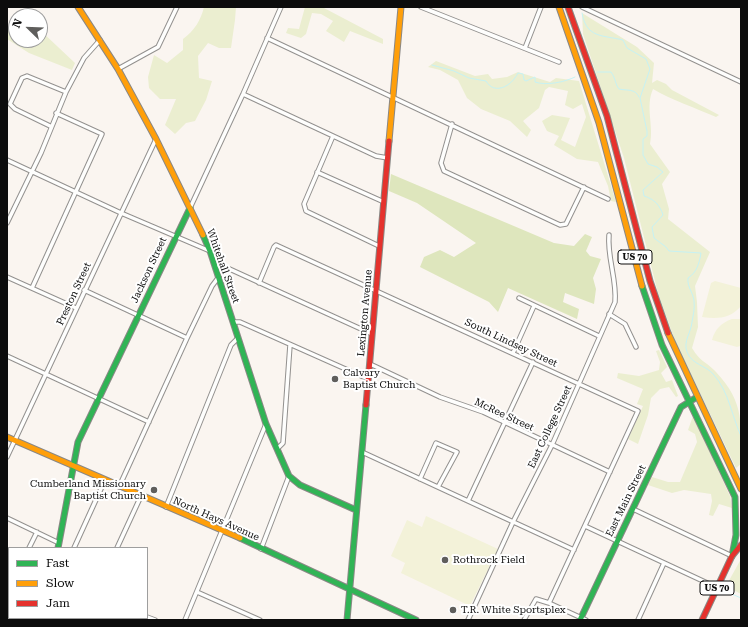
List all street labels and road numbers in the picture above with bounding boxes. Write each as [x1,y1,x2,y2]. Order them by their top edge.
street label: Whitehall Street [204,227,242,305]
street label: Jackson Street [129,235,169,305]
road number: US 70 [618,250,652,264]
street label: Preston Street [54,261,94,327]
street label: Lexington Avenue [355,269,375,357]
street label: South Lindsey Street [463,316,559,370]
street label: East College Street [526,384,574,470]
street label: McRee Street [472,396,536,434]
street label: East Main Street [603,463,649,539]
street label: North Hays Avenue [171,495,261,543]
road number: US 70 [700,581,734,595]

